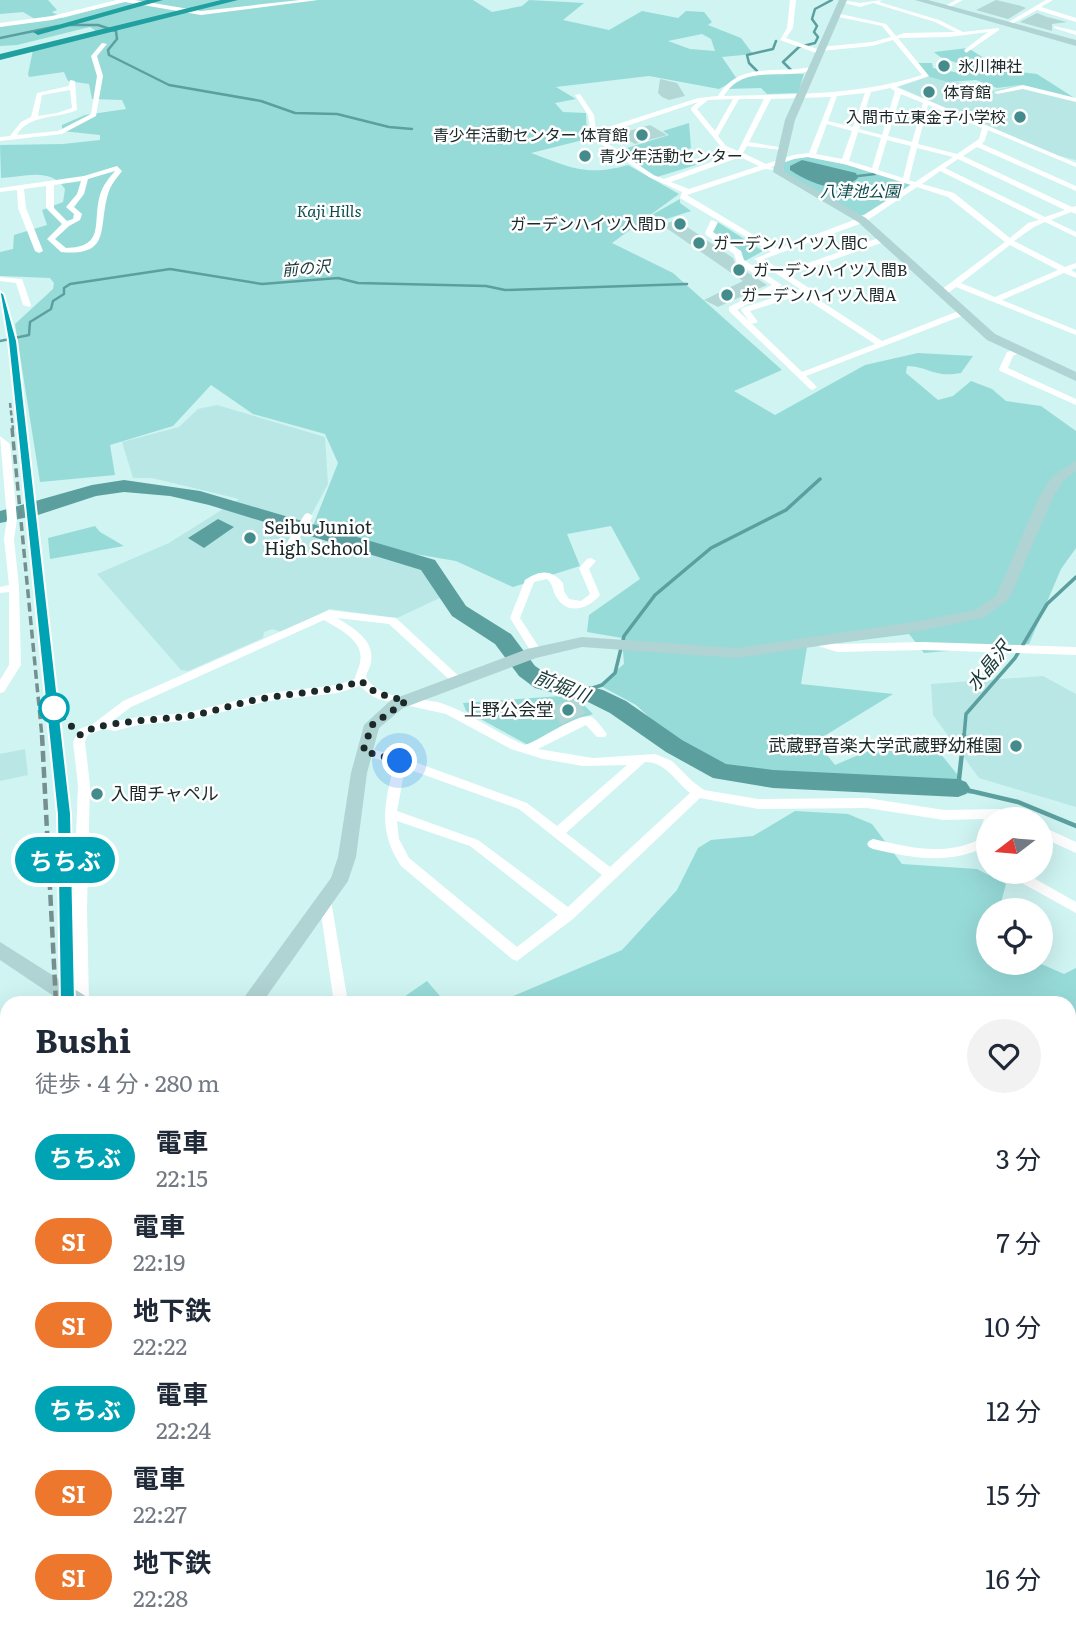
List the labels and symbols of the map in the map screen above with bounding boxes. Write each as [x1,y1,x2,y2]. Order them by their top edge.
place label: 氷川神社 [958,53,1022,77]
marker: 氷川神社 [936,58,952,74]
place label: 体育館 [943,79,991,103]
marker: 体育館 [921,84,937,100]
place label: 入間市立東金子小学校 [846,104,1006,128]
marker: 入間市立東金子小学校 [1012,109,1028,125]
place label: 青少年活動センター 体育館 [433,122,628,146]
marker: 青少年活動センター 体育館 [634,127,650,143]
place label: 青少年活動センター [599,143,743,167]
marker: 青少年活動センター [577,148,593,164]
park label: 八津池公園 [820,178,902,202]
park label: Kaji Hills [297,198,361,222]
place label: ガーデンハイツ入間D [510,211,666,235]
marker: ガーデンハイツ入間D [672,216,688,232]
place label: ガーデンハイツ入間C [713,230,868,254]
marker: ガーデンハイツ入間C [691,235,707,251]
water label: 前の沢 [281,253,333,281]
place label: ガーデンハイツ入間B [753,257,907,281]
marker: ガーデンハイツ入間B [731,262,747,278]
place label: ガーデンハイツ入間A [741,282,897,306]
marker: ガーデンハイツ入間A [719,287,735,303]
place label: Seibu Juniot High School [264,513,373,561]
marker: Seibu Juniot High School [242,530,258,546]
water label: 水晶沢 [958,632,1018,696]
water label: 前堀川 [531,661,596,709]
unlabelled marker [39,693,69,723]
place label: 上野公会堂 [464,695,554,722]
marker: 上野公会堂 [560,702,576,718]
place label: 武蔵野音楽大学武蔵野幼稚園 [768,731,1002,758]
marker: 武蔵野音楽大学武蔵野幼稚園 [1008,738,1024,754]
your location [382,743,417,778]
place label: 入間チャペル [111,779,219,806]
marker: 入間チャペル [89,786,105,802]
north arrow [976,807,1054,884]
line badge: ちちぶ [25,837,105,883]

